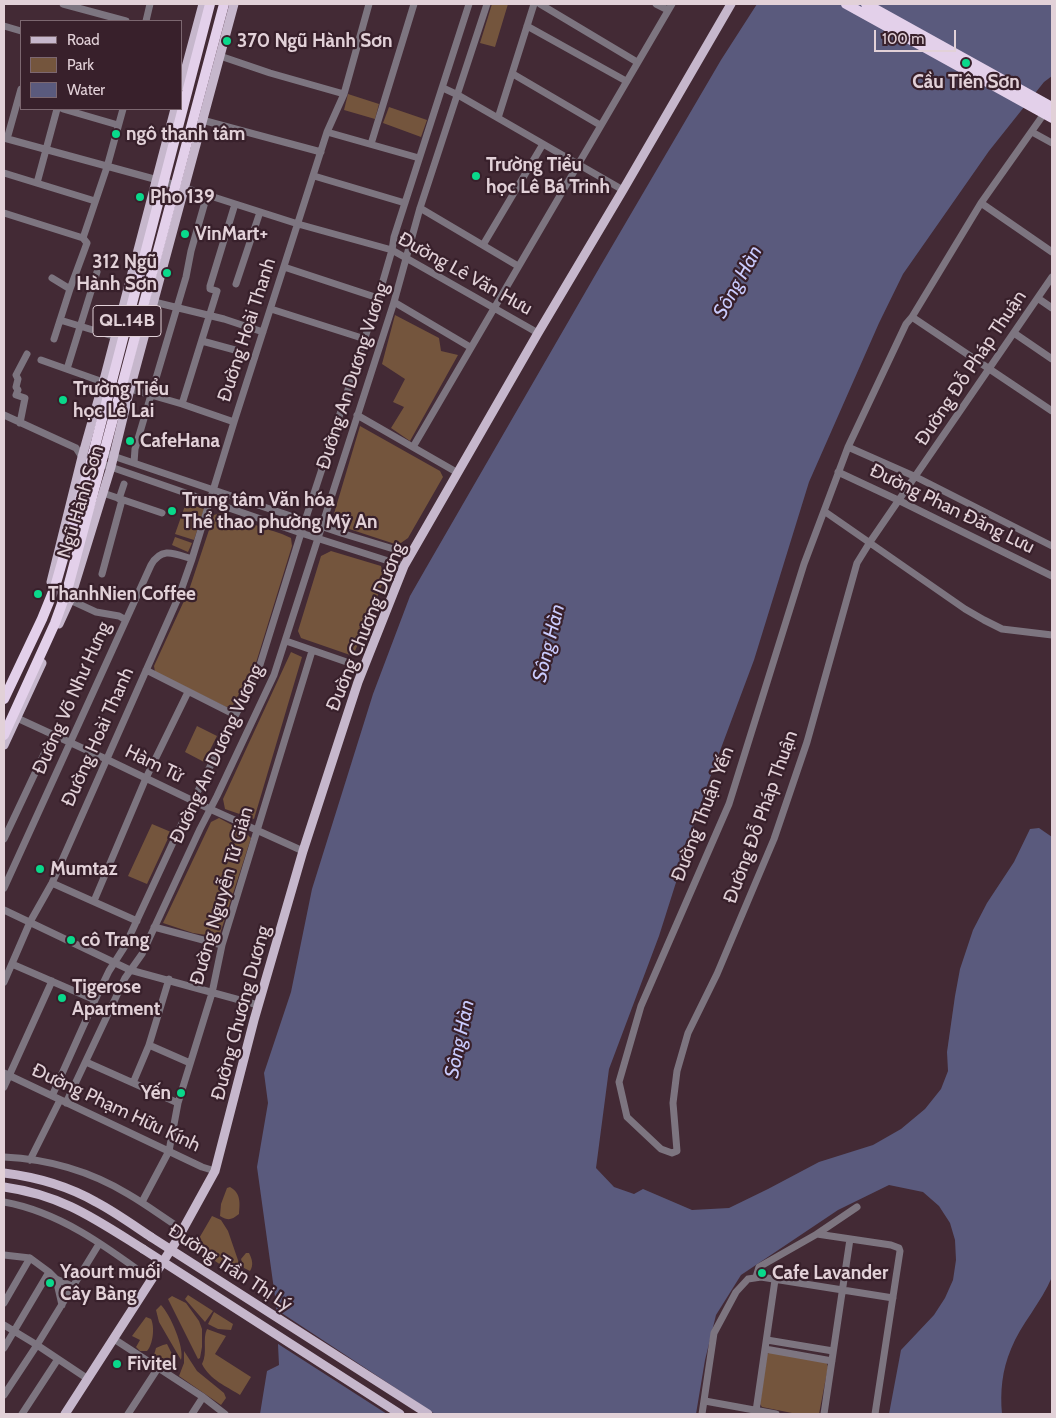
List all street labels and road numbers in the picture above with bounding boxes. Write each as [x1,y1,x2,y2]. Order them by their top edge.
street label: Đường Lê Văn Hưu [394,228,536,320]
street label: Đường Hoài Thanh [213,255,281,405]
street label: Đường An Dương Vương [312,280,394,472]
street label: Đường Đỗ Pháp Thuận [911,286,1031,450]
road number: QL.14B [93,306,161,336]
street label: Ngũ Hành Sơn [53,443,109,561]
street label: Đường Phan Đăng Lưu [866,459,1038,559]
street label: Đường Chương Dương [322,539,410,715]
street label: Đường Võ Như Hưng [28,618,116,778]
street label: Đường An Dương Vương [165,661,269,847]
street label: Đường Hoài Thanh [57,664,139,810]
street label: Đường Đỗ Pháp Thuận [719,727,803,907]
street label: Hàm Tử [121,740,187,788]
street label: Đường Thuận Yến [667,743,739,885]
street label: Đường Nguyễn Tử Giản [186,804,258,988]
street label: Đường Chương Dương [207,923,275,1103]
street label: Đường Phạm Hữu Kính [28,1059,204,1157]
street label: Đường Trần Thị Lý [164,1219,296,1317]

